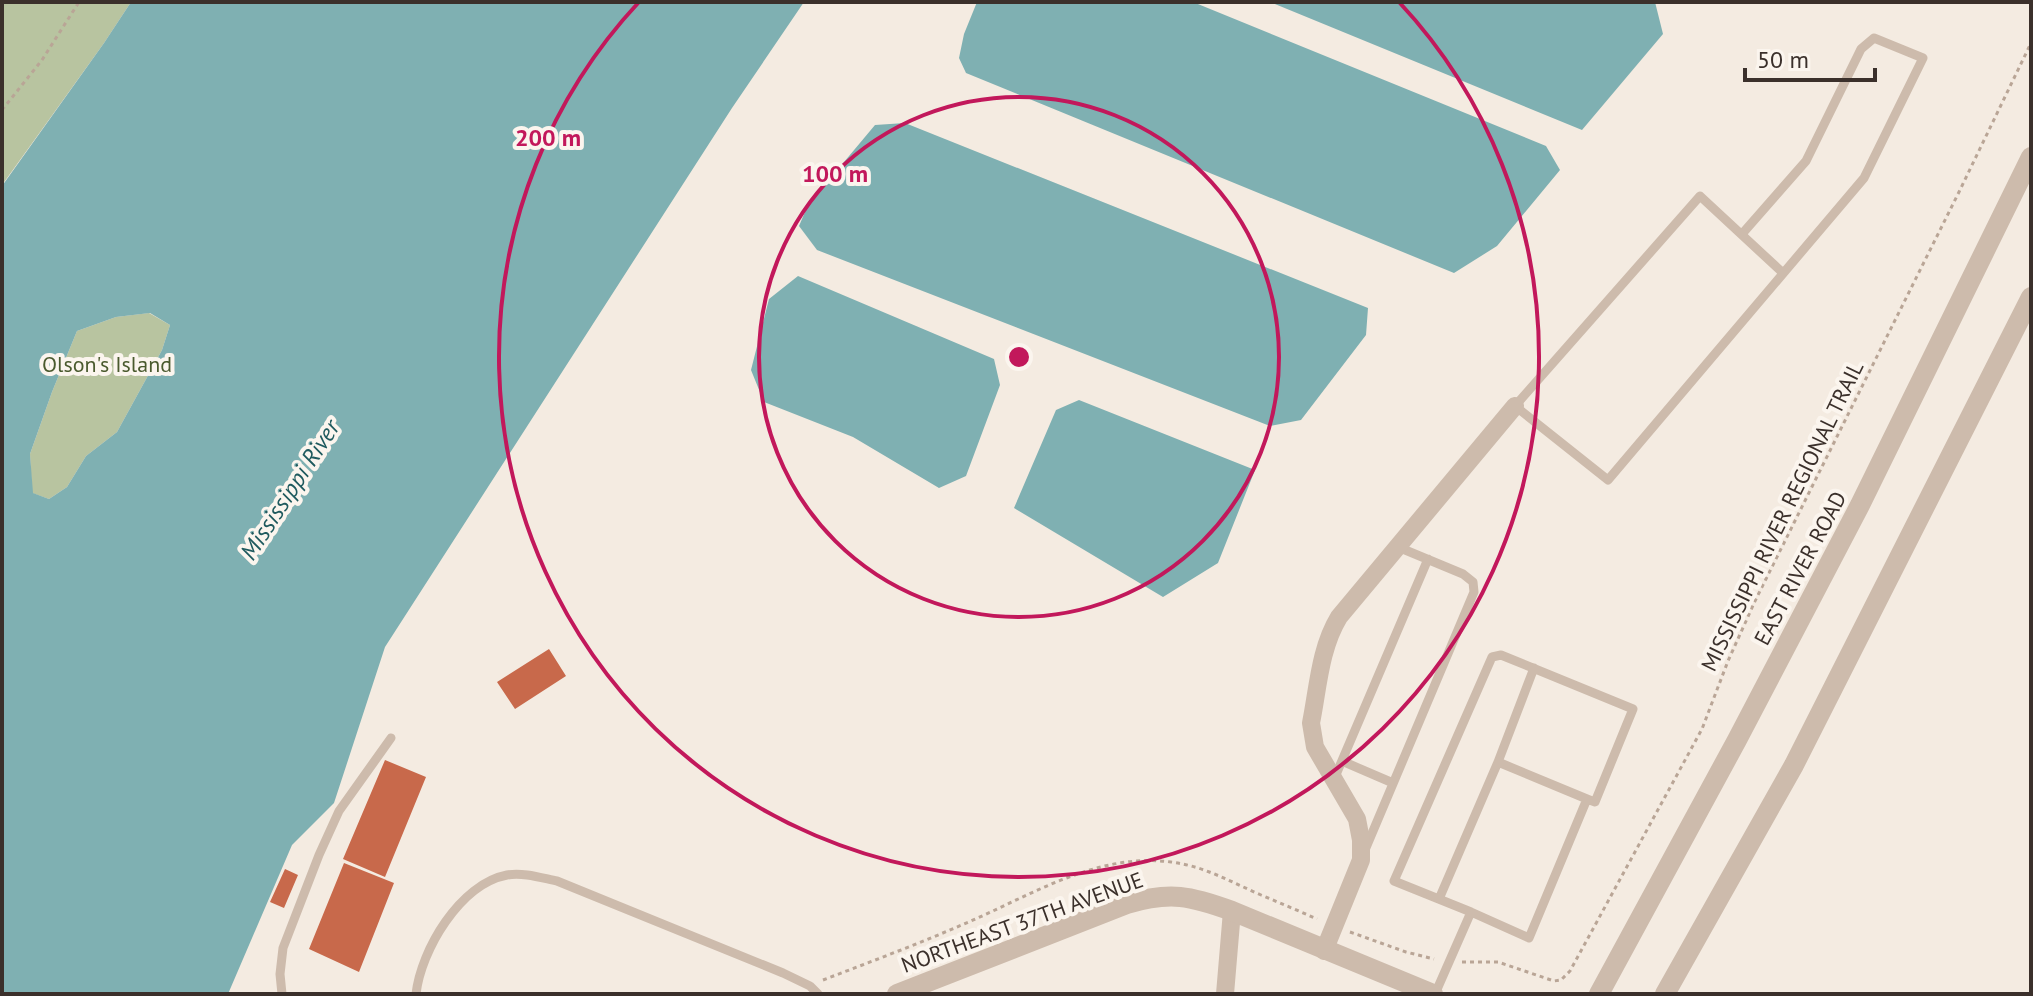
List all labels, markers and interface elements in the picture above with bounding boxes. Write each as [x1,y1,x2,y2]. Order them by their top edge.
scale bar [1745,32,1875,82]
text: 50 m [1757,44,1809,75]
text: 200 m [515,122,581,153]
text: 100 m [802,158,868,189]
centre of rings [1005,343,1033,371]
park label: Olson's Island [42,350,172,378]
street label: MISSISSIPPI RIVER REGIONAL TRAIL [1695,356,1869,676]
water label: Mississippi River [233,412,348,566]
street label: EAST RIVER ROAD [1748,486,1852,650]
street label: NORTHEAST 37TH AVENUE [897,865,1147,979]

